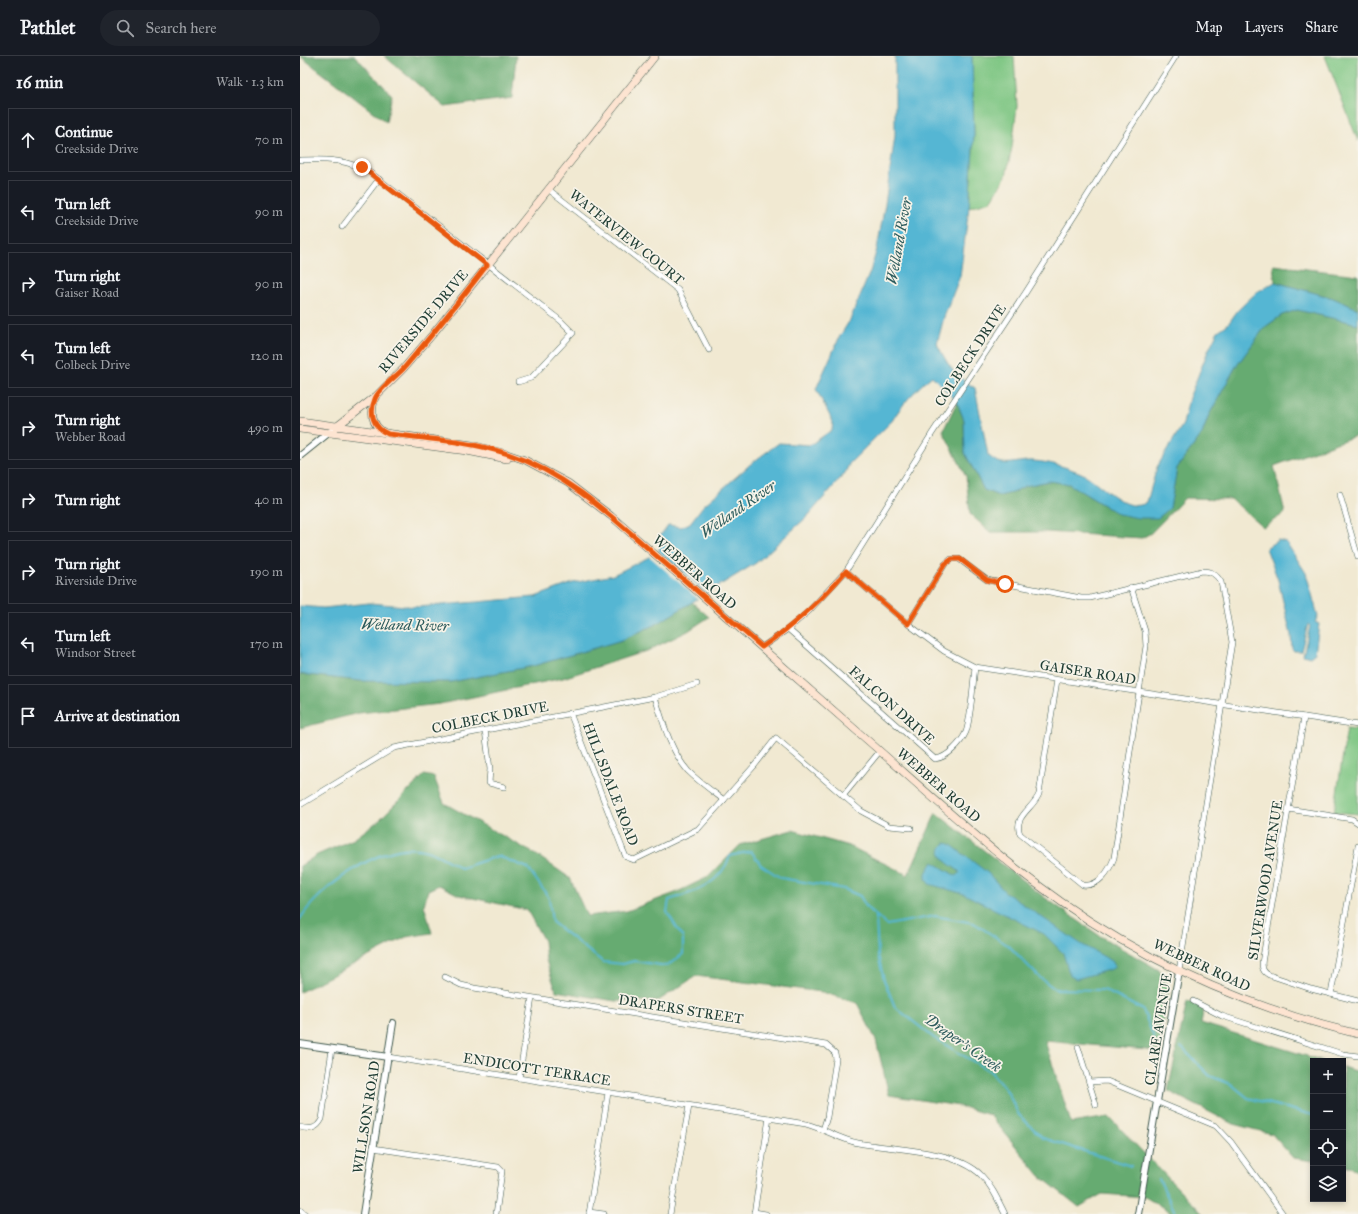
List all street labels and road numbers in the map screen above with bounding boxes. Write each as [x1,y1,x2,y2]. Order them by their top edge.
street label: WATERVIEW COURT [566,186,688,289]
street label: RIVERSIDE DRIVE [375,266,472,377]
street label: COLBECK DRIVE [931,301,1010,410]
street label: WEBBER ROAD [649,531,740,613]
street label: GAISER ROAD [1039,657,1137,688]
street label: FALCON DRIVE [845,662,938,748]
street label: COLBECK DRIVE [430,698,550,737]
street label: HILLSDALE ROAD [579,720,642,848]
street label: WEBBER ROAD [893,744,984,826]
street label: SILVERWOOD AVENUE [1244,799,1287,961]
street label: WEBBER ROAD [1151,936,1253,995]
street label: CLARE AVENUE [1141,972,1176,1087]
street label: DRAPERS STREET [617,991,745,1028]
street label: ENDICOTT TERRACE [462,1049,612,1090]
street label: WILLSON ROAD [349,1059,384,1175]

